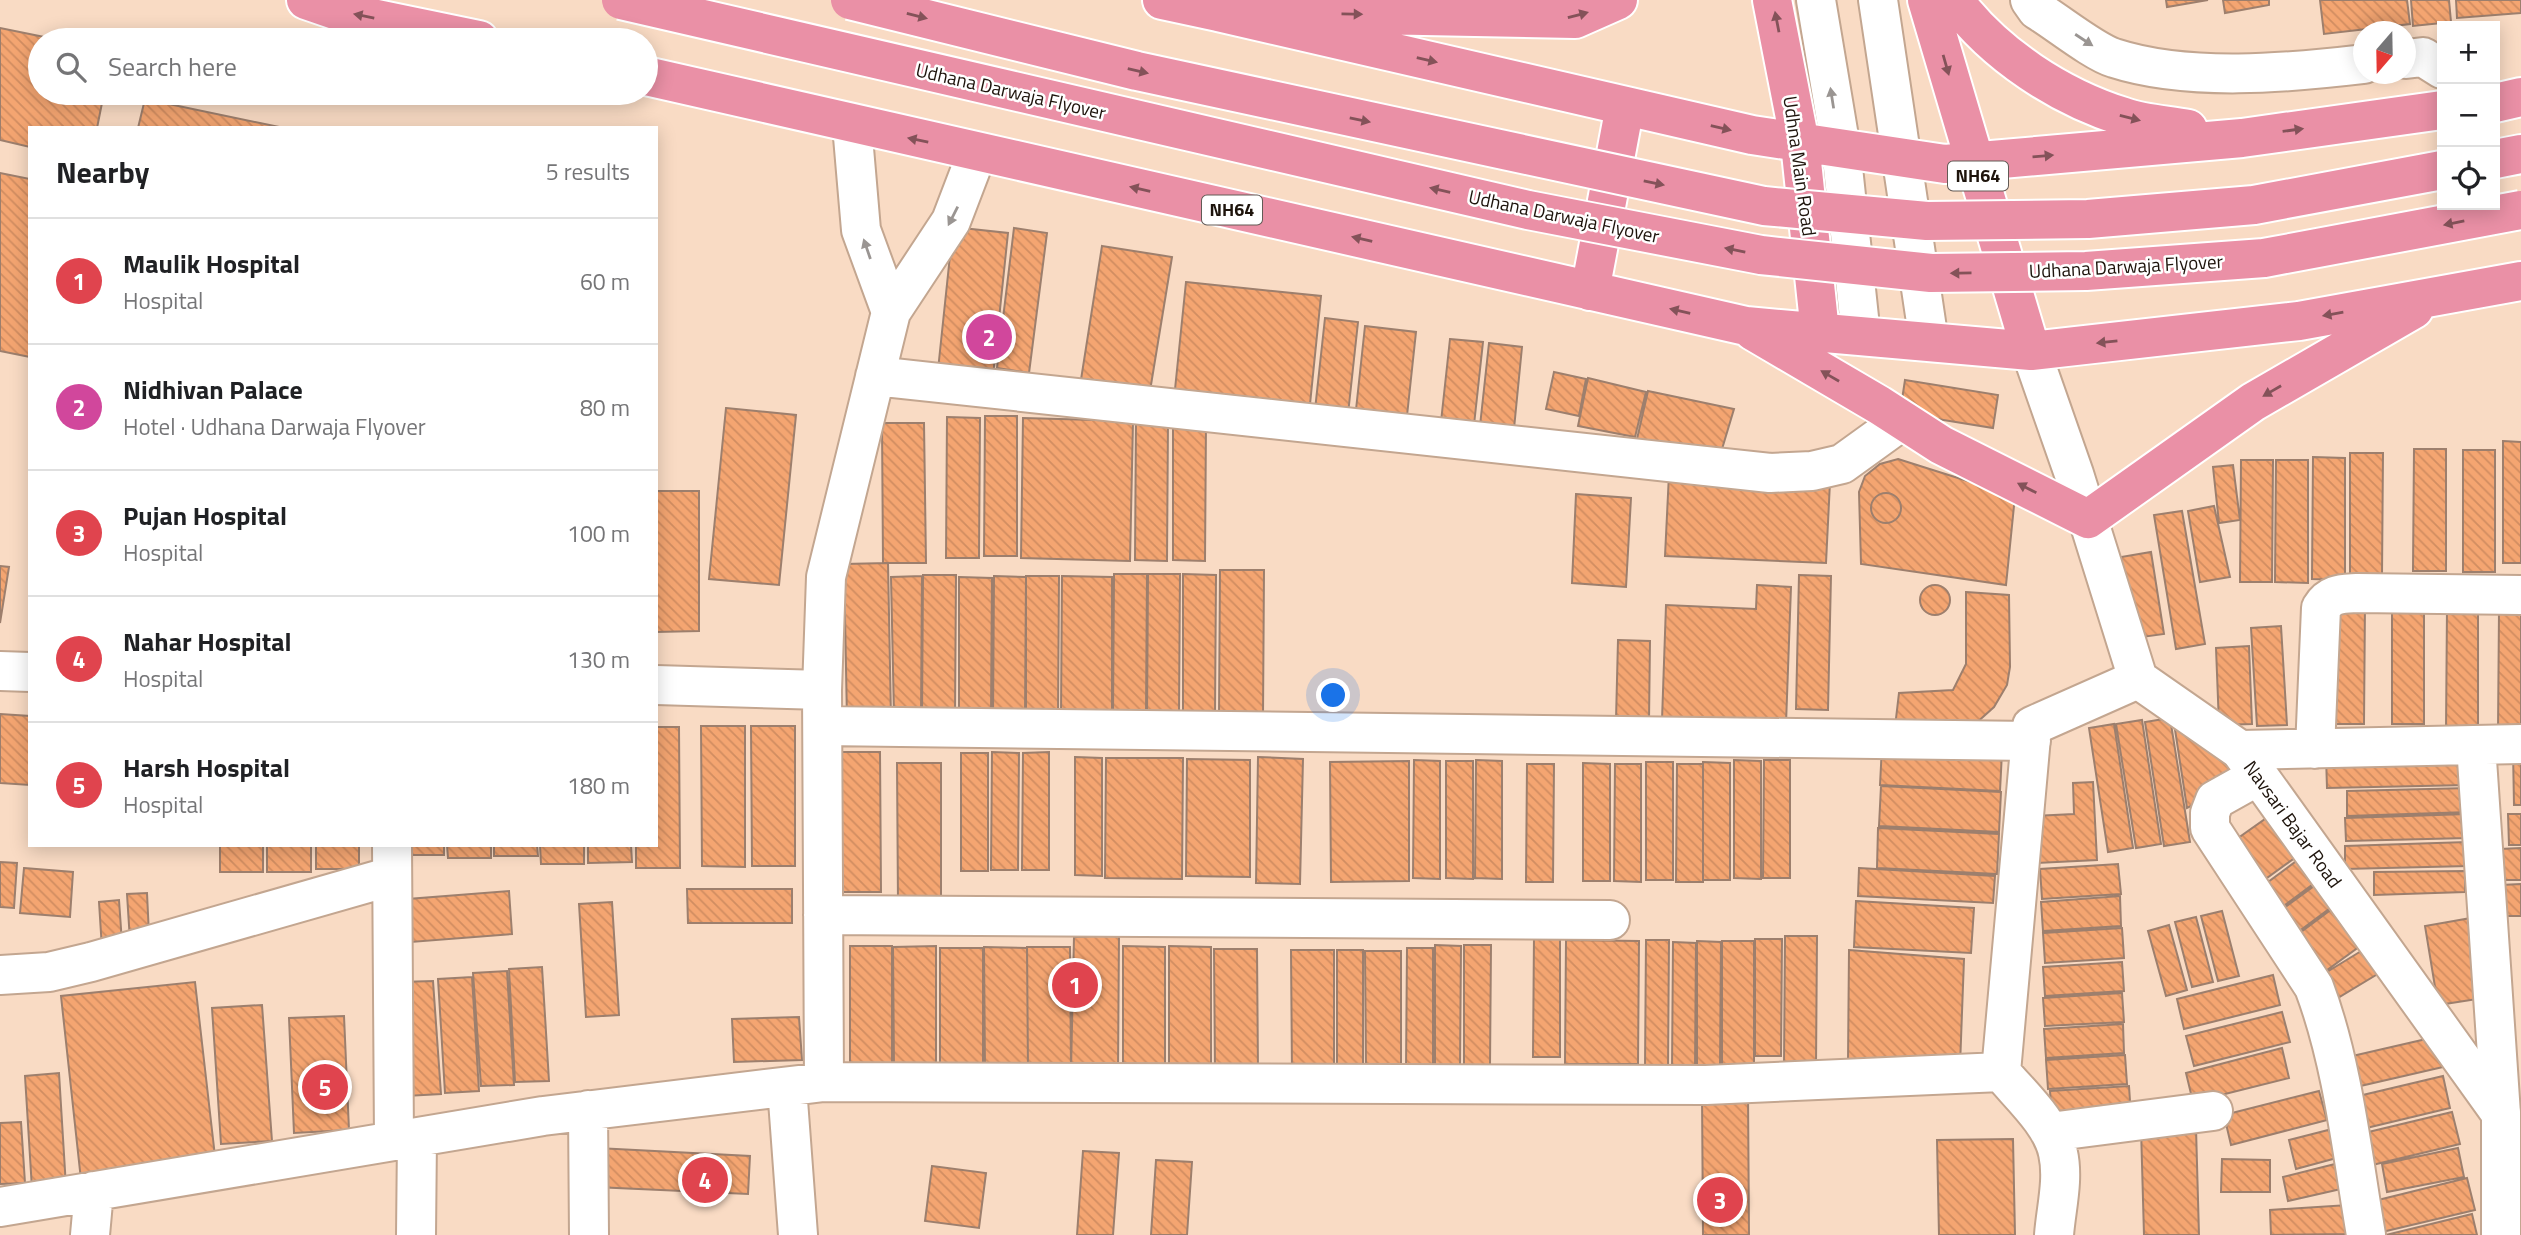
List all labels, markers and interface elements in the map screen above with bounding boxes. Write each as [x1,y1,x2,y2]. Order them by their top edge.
one-way arrow [1341,9,1363,20]
one-way arrow [1568,10,1589,20]
one-way arrow [353,11,375,22]
one-way arrow [906,11,928,22]
one-way arrow [1771,11,1782,33]
north arrow [2353,21,2416,84]
map controls [2437,21,2500,210]
button: + [2437,21,2500,84]
search box [28,28,658,105]
one-way arrow [2075,33,2094,46]
text: Search here [108,47,237,86]
icon: search [52,48,90,86]
street label: Udhana Darwaja Flyover [913,55,1109,127]
one-way arrow [1416,55,1438,66]
one-way arrow [1942,55,1952,76]
one-way arrow [1127,66,1149,77]
button: − [2437,84,2500,147]
one-way arrow [1826,87,1837,109]
street label: Udhna Main Road [1776,94,1825,238]
one-way arrow [2119,113,2141,124]
one-way arrow [1349,115,1371,126]
one-way arrow [1710,123,1732,134]
one-way arrow [2282,125,2304,136]
one-way arrow [907,134,929,145]
button: locate [2437,147,2500,210]
text: Nearby [56,149,149,195]
one-way arrow [2032,150,2054,161]
text: 5 results [546,154,630,189]
road number: NH64 [1948,162,2008,190]
one-way arrow [1643,178,1665,189]
street label: Udhana Darwaja Flyover [1466,181,1663,250]
one-way arrow [1129,184,1151,195]
one-way arrow [1429,184,1451,195]
road number: NH64 [1202,196,1262,224]
one-way arrow [948,206,959,226]
one-way arrow [2443,217,2465,228]
one-way arrow [1351,234,1373,245]
one-way arrow [861,238,872,259]
text: Maulik Hospital [123,244,300,283]
one-way arrow [1724,244,1746,255]
street label: Udhana Darwaja Flyover [2028,246,2224,285]
text: 1 [73,264,85,299]
text: 60 m [580,264,630,299]
one-way arrow [1949,267,1971,278]
text: Hospital [123,283,203,318]
one-way arrow [1669,306,1691,317]
one-way arrow [2322,309,2344,320]
pin: 2 [966,311,1012,363]
one-way arrow [2096,337,2118,348]
one-way arrow [1820,369,1839,382]
text: Nidhivan Palace [123,370,303,409]
one-way arrow [2263,385,2282,397]
text: 2 [73,390,85,425]
text: 80 m [580,390,630,425]
text: Hotel · Udhana Darwaja Flyover [123,409,426,444]
one-way arrow [2017,483,2037,494]
text: Pujan Hospital [123,496,287,535]
text: 3 [73,516,85,551]
text: 100 m [567,516,630,551]
text: Hospital [123,535,203,570]
text: Nahar Hospital [123,622,292,661]
text: 4 [73,642,85,677]
text: 130 m [567,642,630,677]
text: Hospital [123,661,203,696]
your location [1316,678,1350,712]
text: Harsh Hospital [123,748,290,787]
street label: Navsari Bajar Road [2237,754,2350,893]
text: 5 [73,768,85,803]
text: 180 m [567,768,630,803]
text: Hospital [123,787,203,822]
pin: 1 [1052,959,1098,1011]
pin: 5 [302,1061,348,1113]
pin: 4 [682,1154,728,1206]
pin: 3 [1697,1174,1743,1226]

